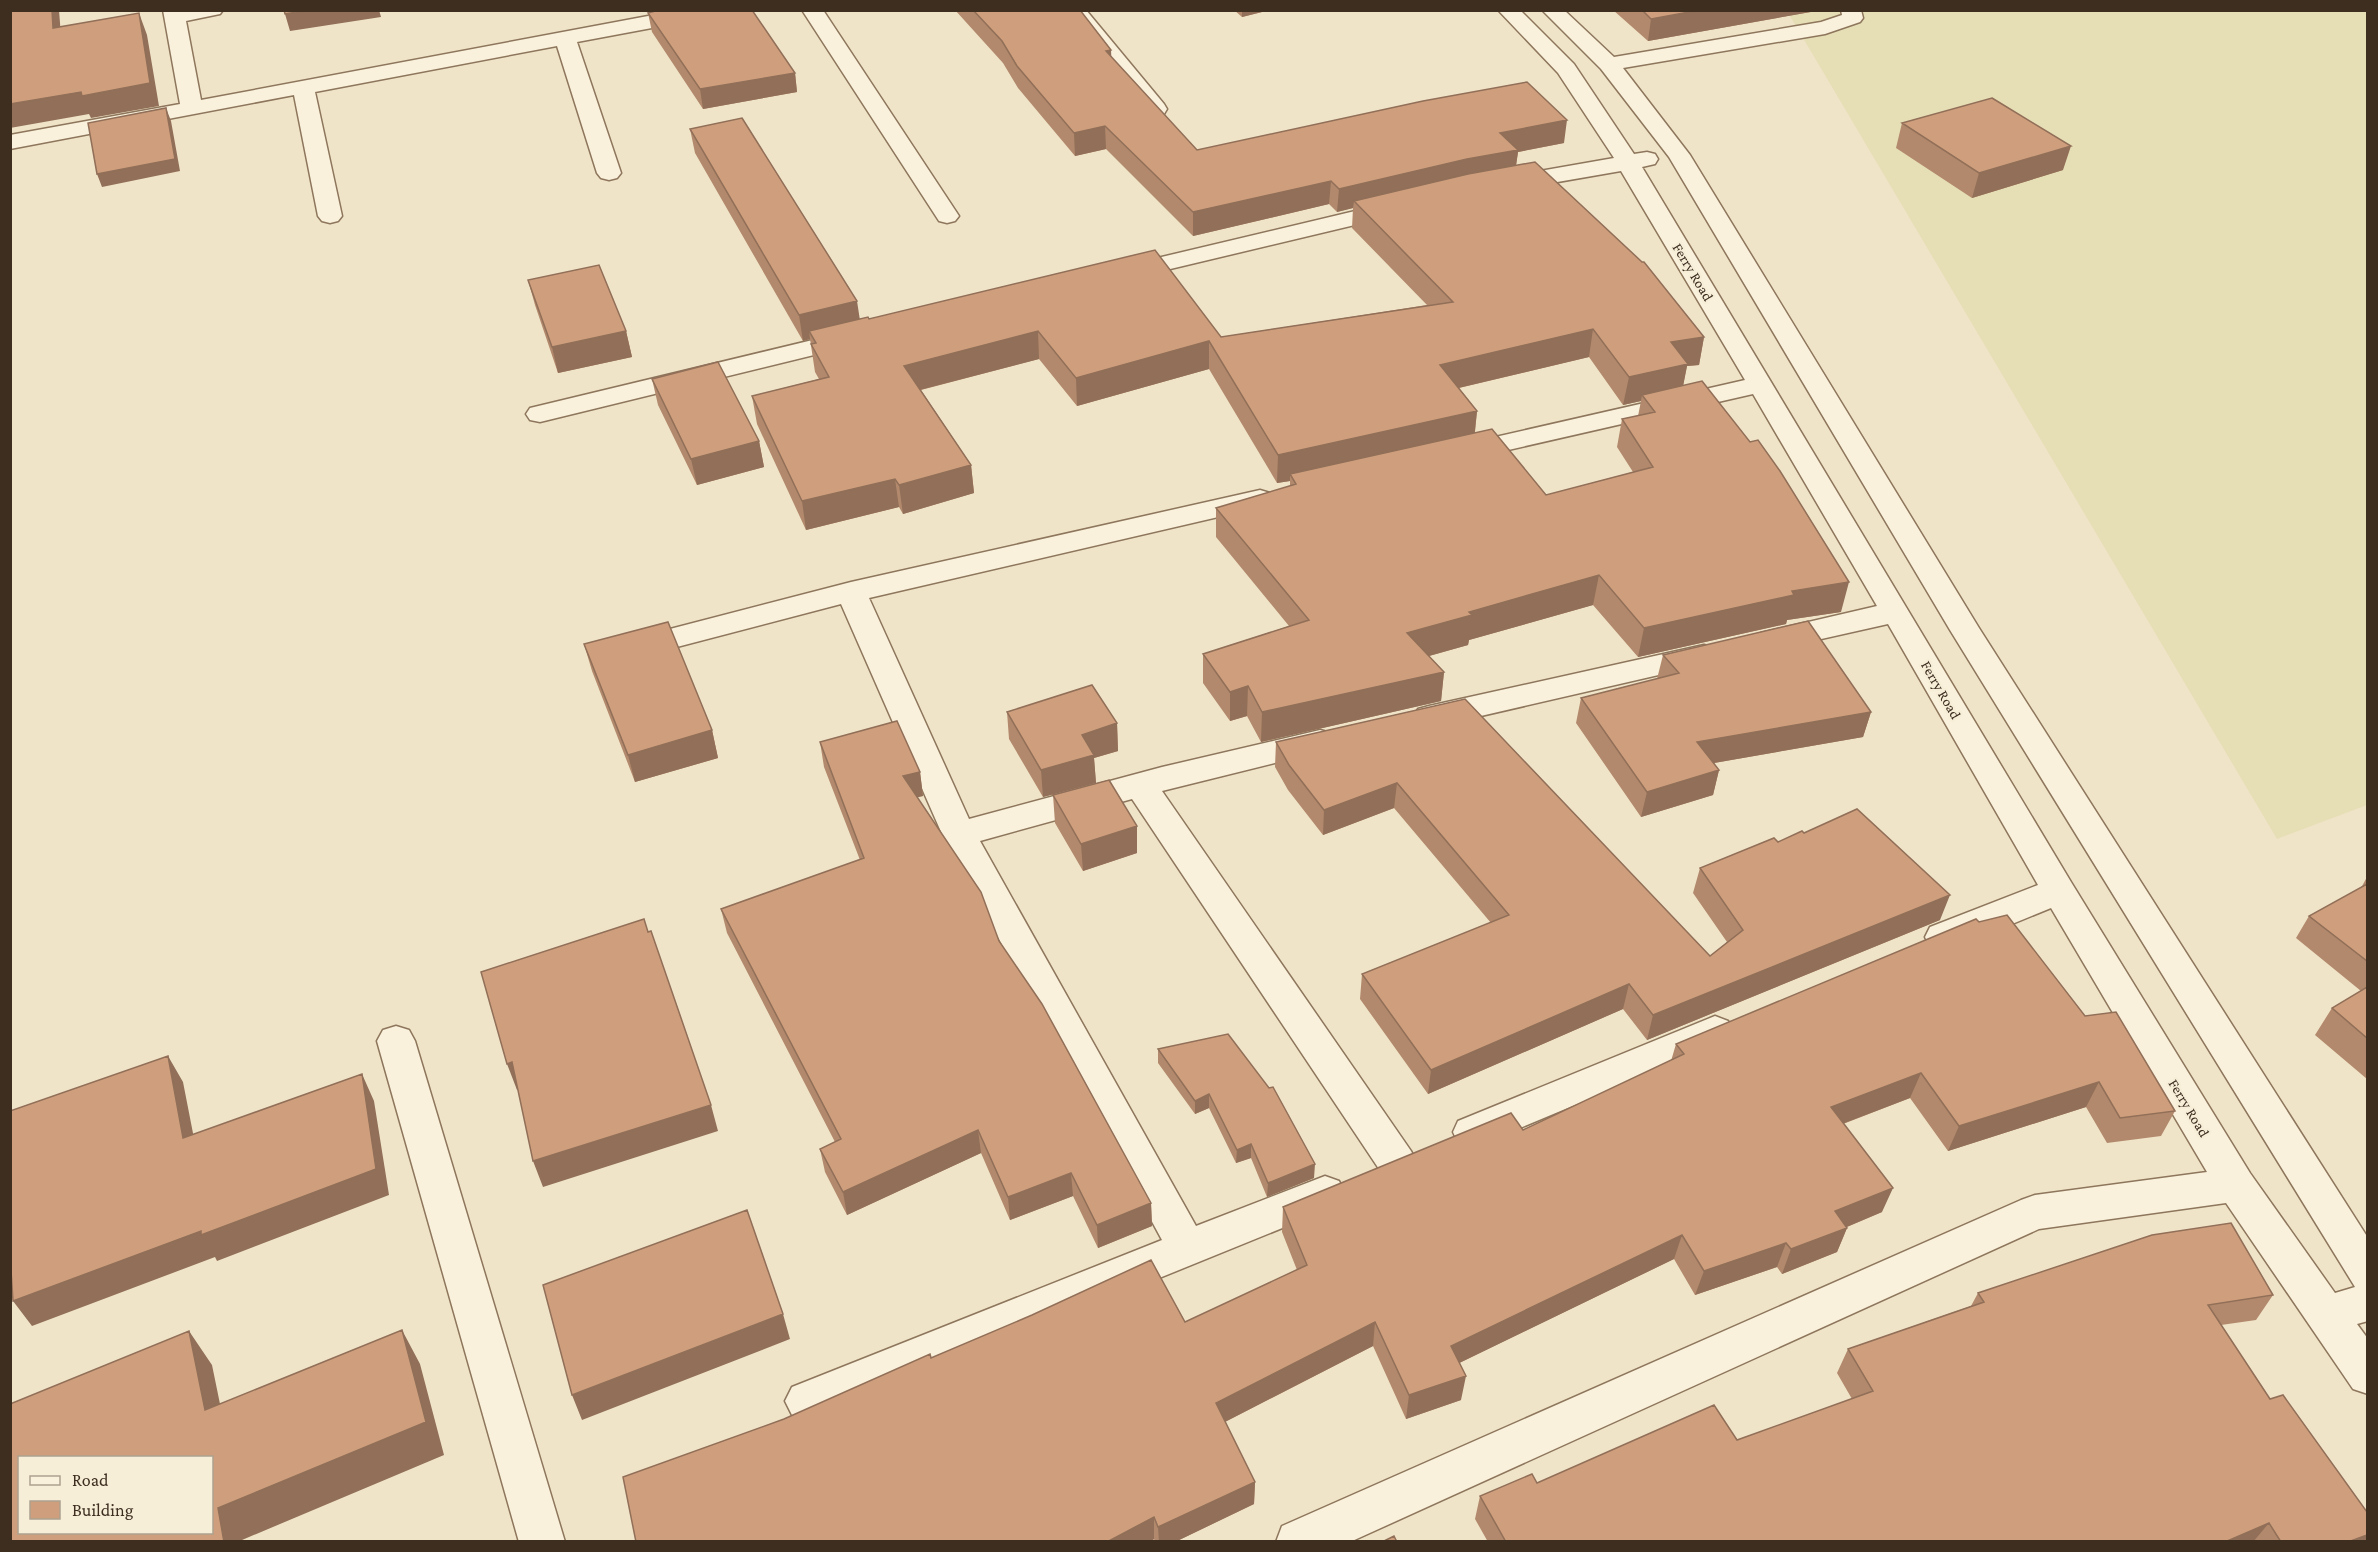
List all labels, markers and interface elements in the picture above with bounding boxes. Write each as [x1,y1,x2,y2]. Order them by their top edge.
street label: Ferry Road [1669,240,1717,304]
street label: Ferry Road [1917,658,1964,723]
street label: Ferry Road [2165,1076,2213,1140]
legend [18,1456,213,1534]
text: Road [72,1470,109,1490]
text: Building [72,1500,134,1520]

